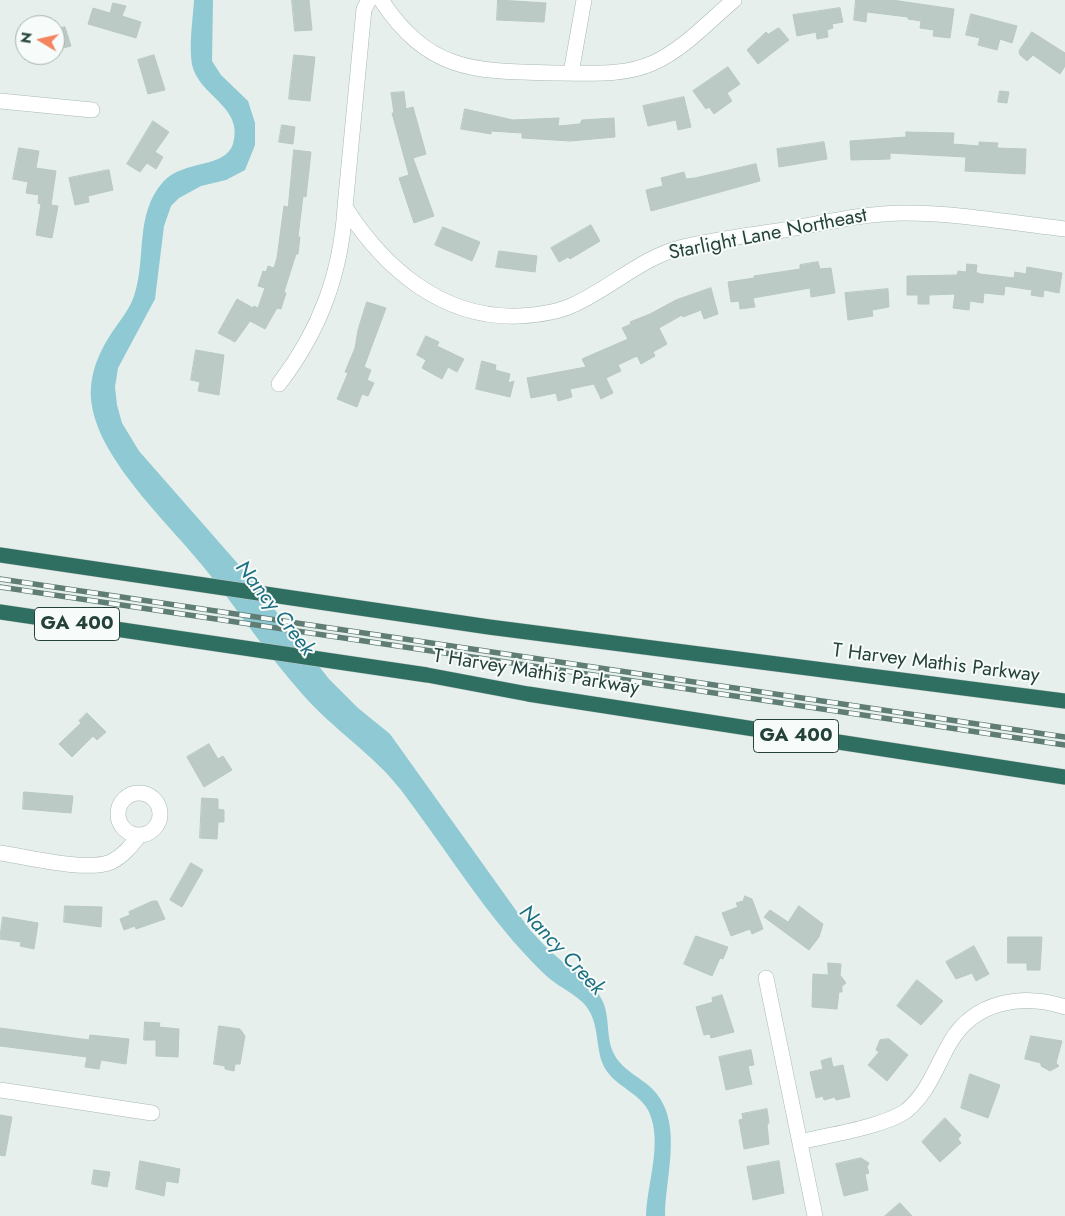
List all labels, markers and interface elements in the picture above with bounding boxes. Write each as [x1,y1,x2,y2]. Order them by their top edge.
north arrow [15,15,65,65]
text: N [15,31,37,45]
street label: Starlight Lane Northeast [667,204,869,266]
water label: Nancy Creek [229,556,319,662]
road number: GA 400 [34,608,120,640]
street label: T Harvey Mathis Parkway [831,639,1041,689]
street label: T Harvey Mathis Parkway [431,645,641,701]
road number: GA 400 [754,719,838,752]
water label: Nancy Creek [513,901,609,1001]

